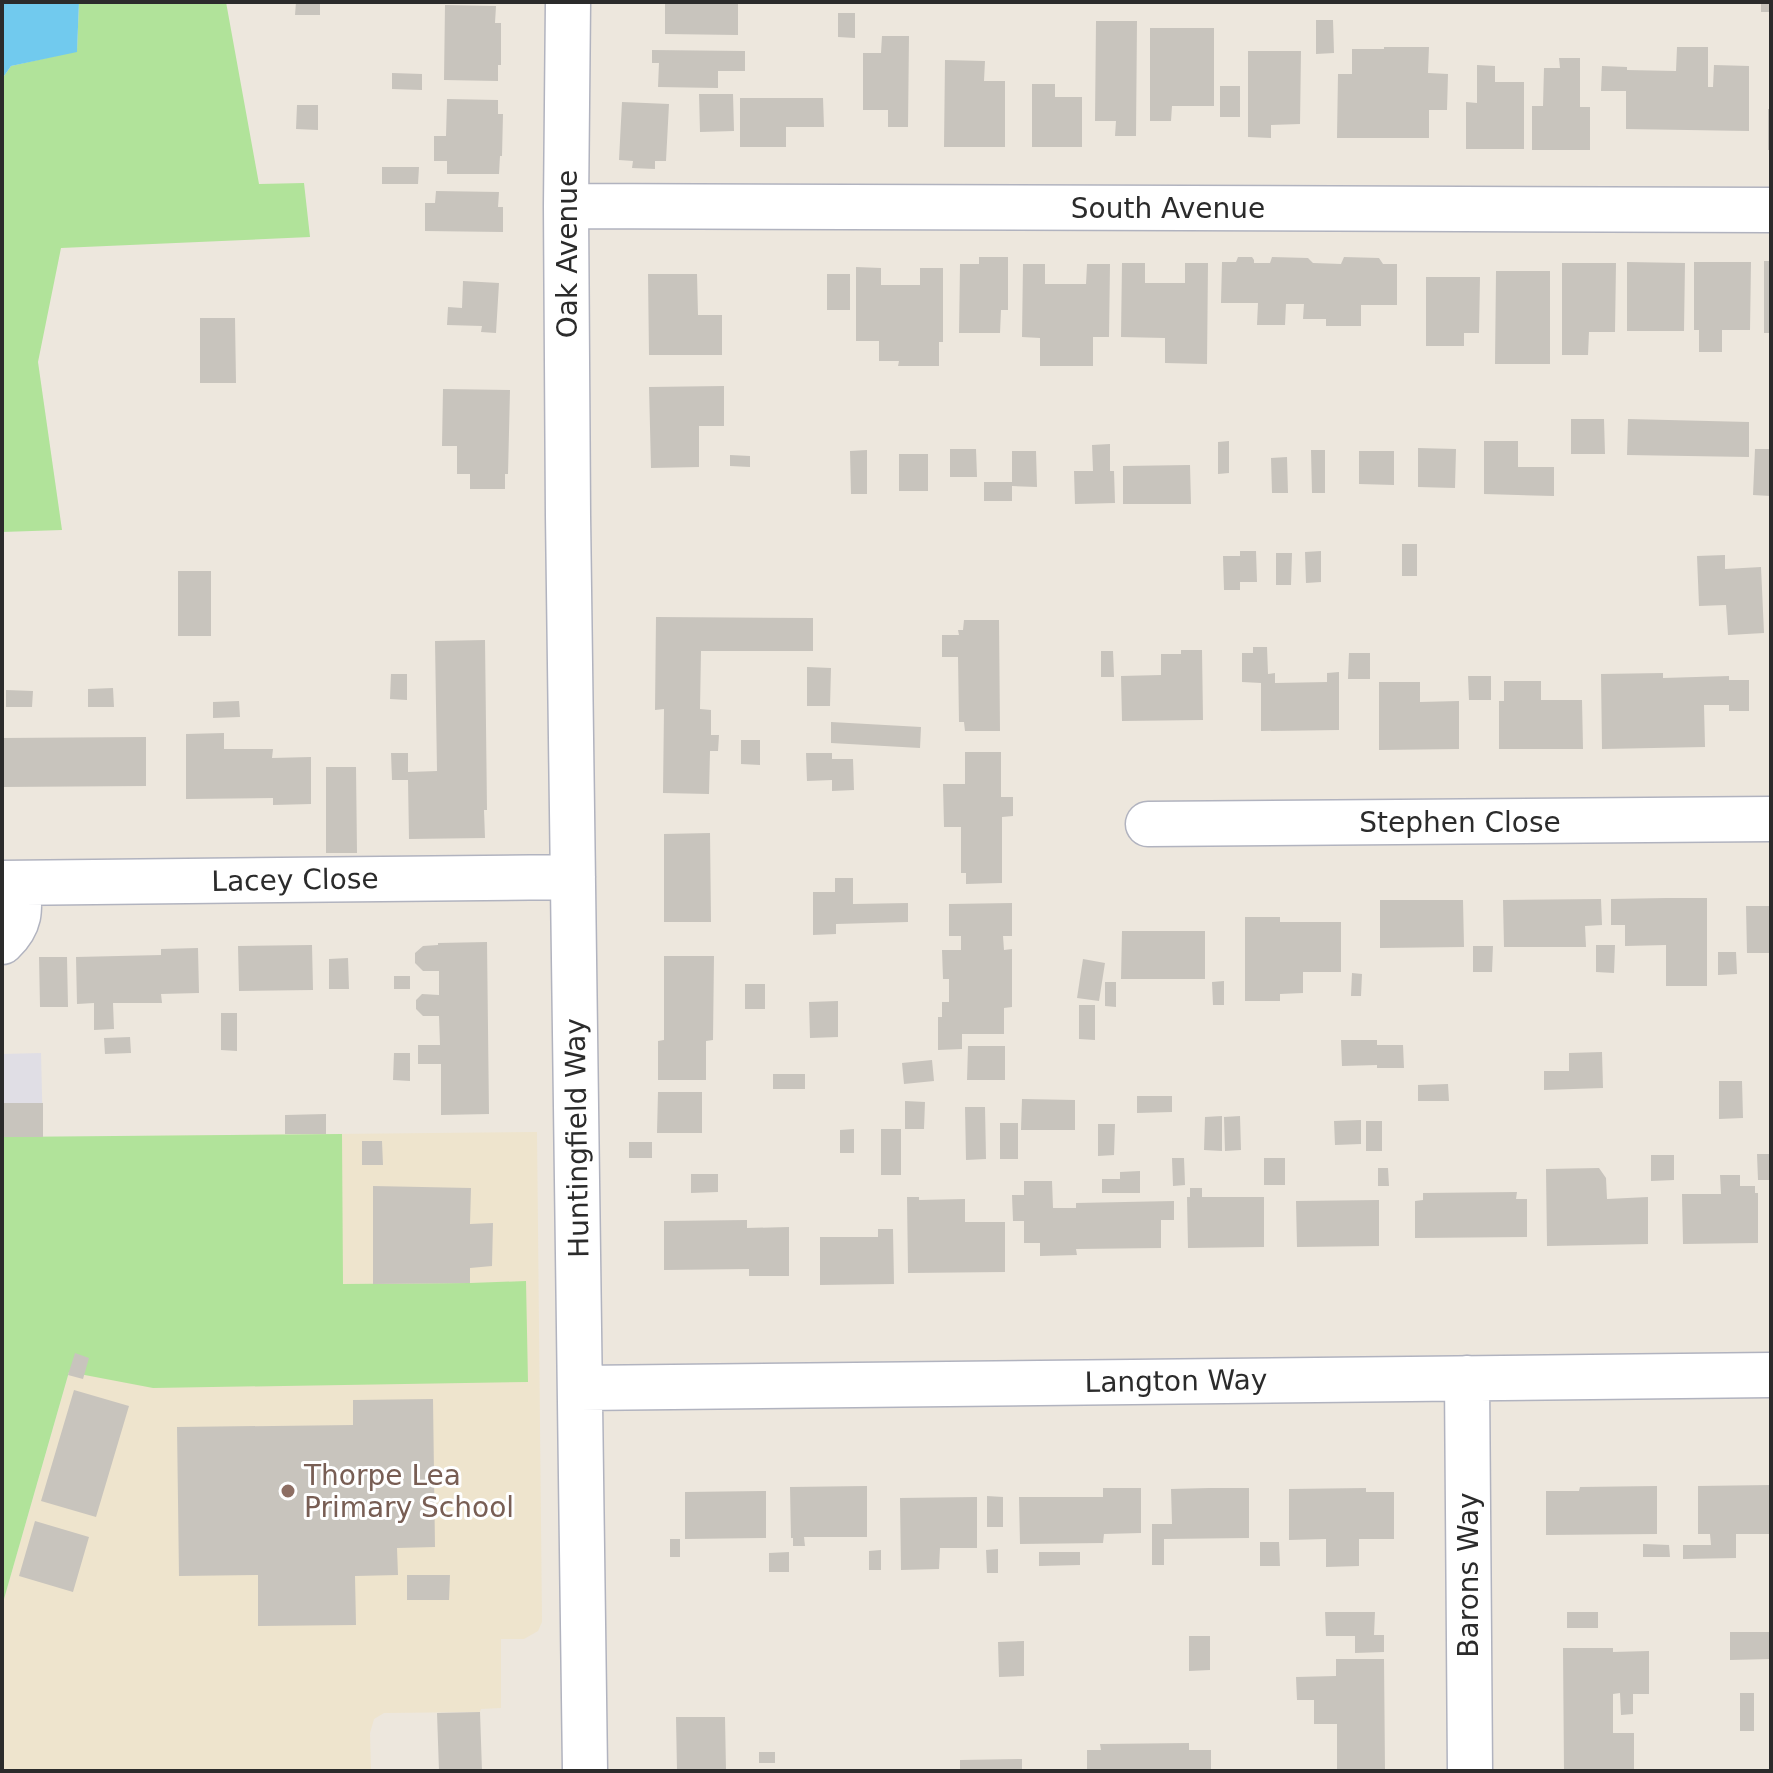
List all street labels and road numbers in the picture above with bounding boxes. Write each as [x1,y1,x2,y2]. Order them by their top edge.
street label: Oak Avenue [551,170,584,338]
street label: South Avenue [1071,192,1265,225]
street label: Stephen Close [1359,806,1561,839]
street label: Lacey Close [211,862,379,898]
street label: Huntingfield Way [558,1018,596,1258]
street label: Langton Way [1084,1363,1268,1399]
street label: Barons Way [1452,1492,1485,1658]

